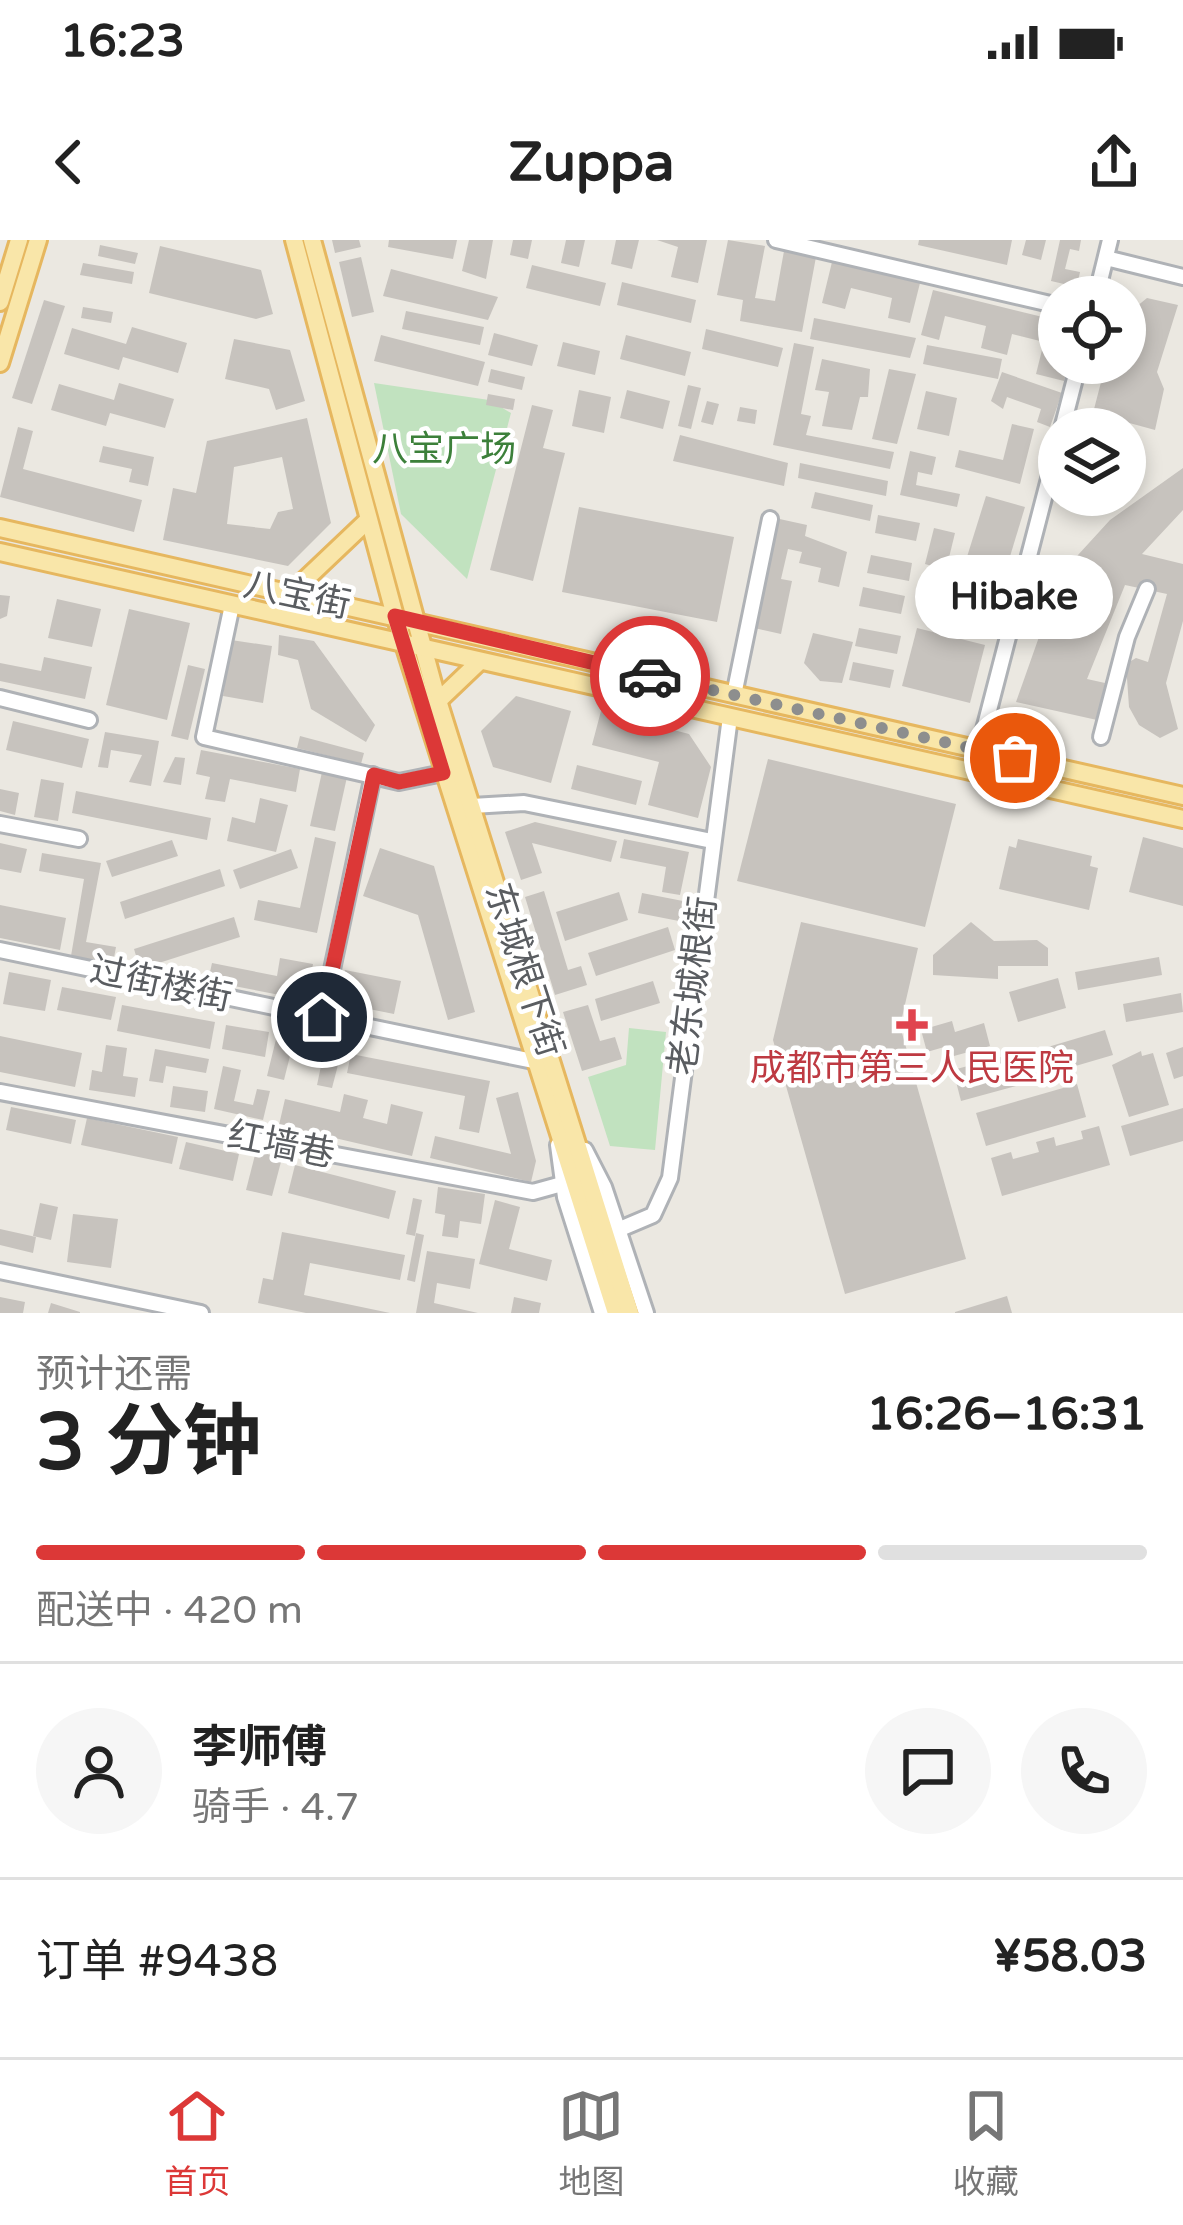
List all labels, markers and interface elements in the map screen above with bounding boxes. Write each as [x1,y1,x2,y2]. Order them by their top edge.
text: 16:23 [60,15,185,69]
icon: back [36,129,102,195]
icon: share [1081,129,1147,195]
text: Zuppa [509,130,674,195]
map controls [1038,276,1146,516]
button: locate [1038,276,1146,384]
button: layers [1038,408,1146,516]
park label: 八宝广场 [372,428,516,471]
callout: Hibake [916,554,1114,638]
street label: 八宝街 [240,563,354,627]
text: Hibake [950,573,1078,620]
courier [590,616,710,736]
icon: car [617,643,683,709]
pin [964,707,1066,809]
icon: bag [982,725,1048,791]
street label: 东城根下街 [476,878,572,1062]
street label: 老东城根街 [661,894,725,1078]
street label: 过街楼街 [86,948,236,1020]
pin [271,966,373,1068]
icon: home [289,984,355,1050]
marker: 成都市第三人民医院 [896,1009,928,1041]
place label: 成都市第三人民医院 [750,1047,1074,1090]
street label: 红墙巷 [224,1114,338,1176]
text: 预计还需 [36,1351,192,1398]
text: 16:26–16:31 [867,1388,1147,1442]
text: 3 分钟 [36,1396,261,1490]
text: 配送中 · 420 m [36,1587,303,1634]
button: person [36,1708,162,1834]
button: chat [865,1708,991,1834]
button: phone [1021,1708,1147,1834]
text: 李师傅 [192,1721,327,1775]
text: 骑手 · 4.7 [192,1784,359,1831]
text: ¥58.03 [993,1930,1147,1984]
text: 订单 #9438 [36,1935,278,1989]
tab: 首页 [164,2083,230,2203]
tab: 地图 [558,2083,624,2203]
tab: 收藏 [953,2083,1019,2203]

